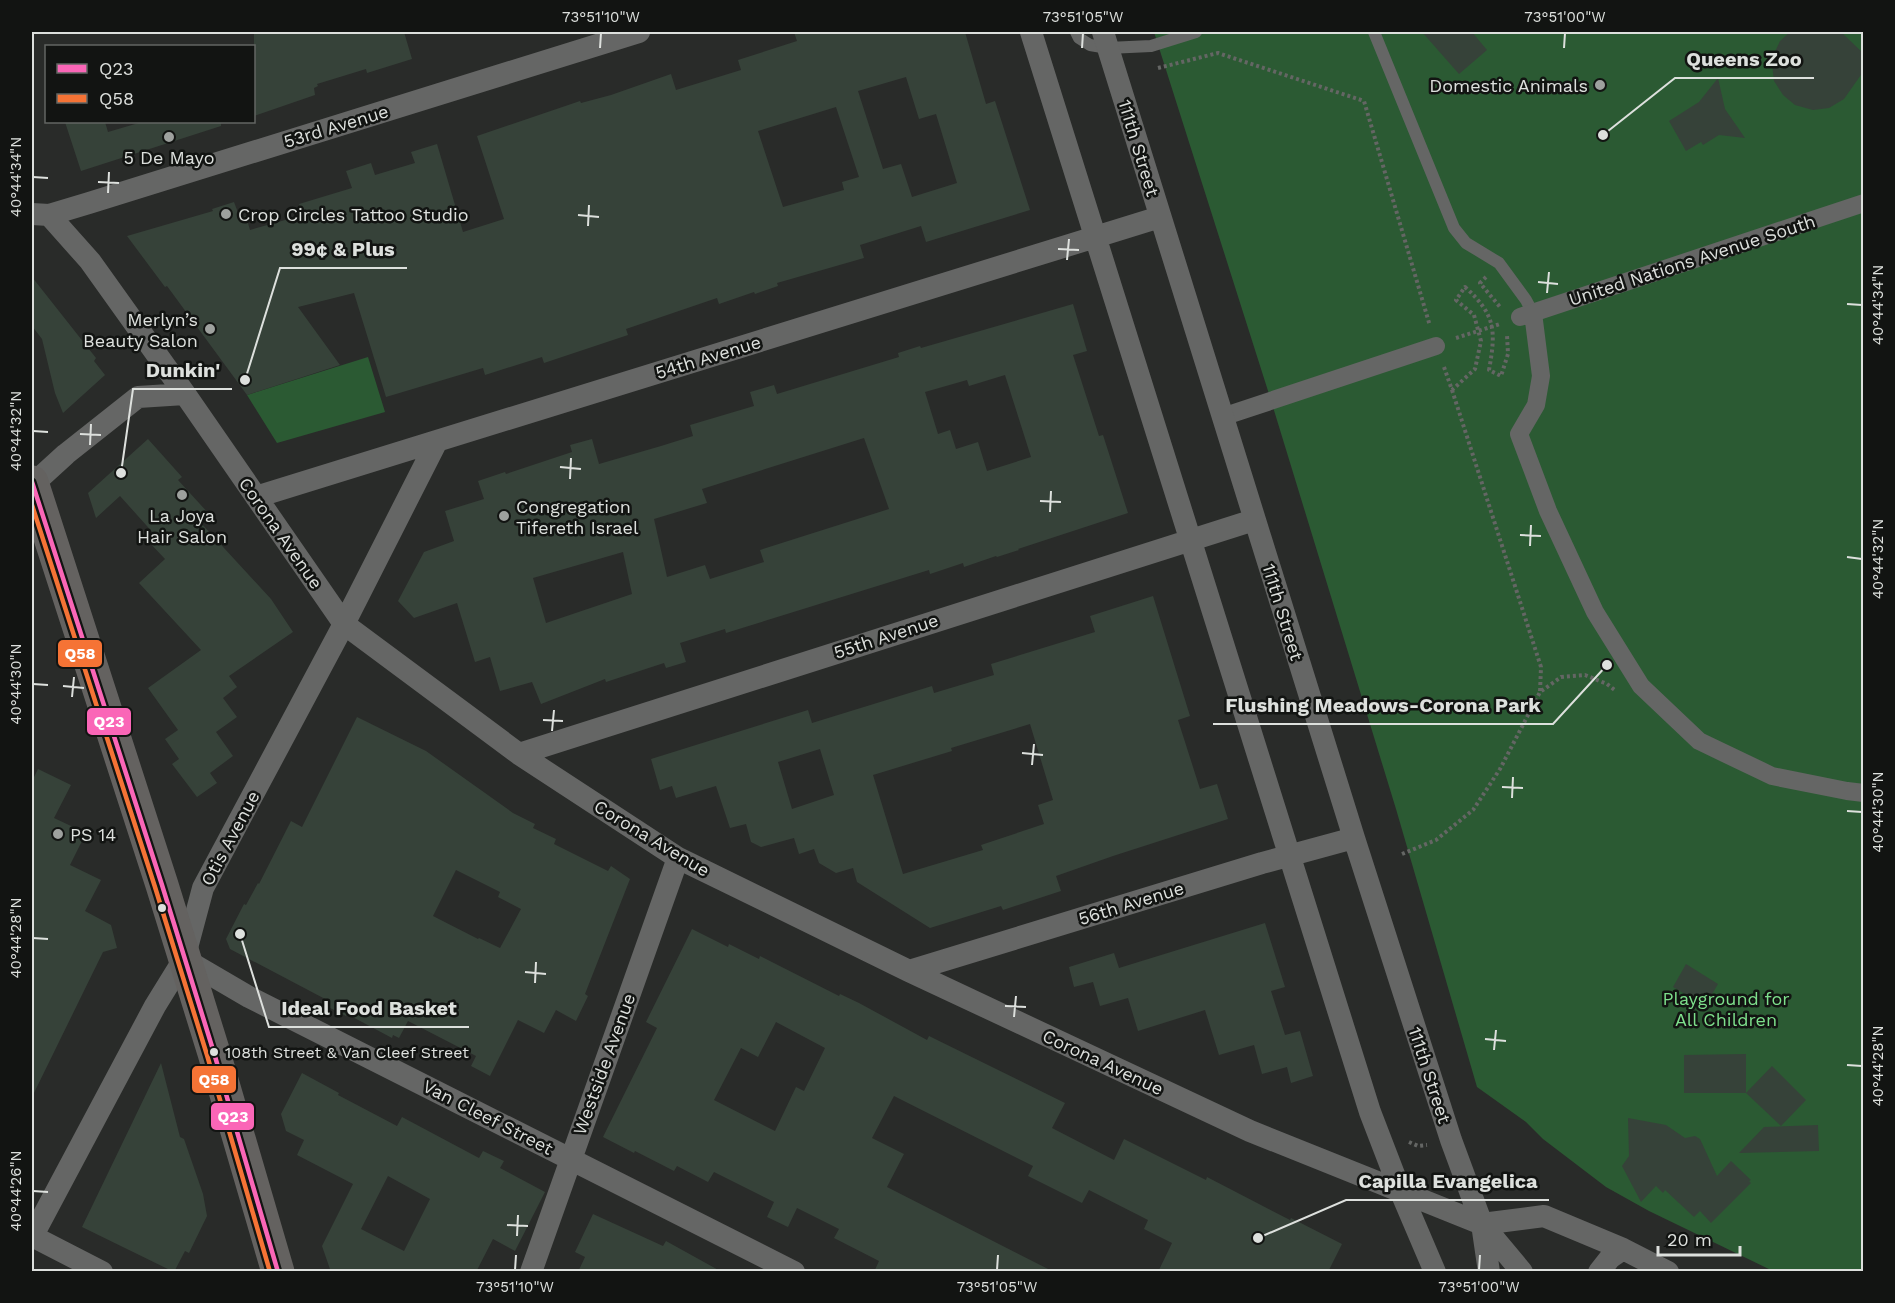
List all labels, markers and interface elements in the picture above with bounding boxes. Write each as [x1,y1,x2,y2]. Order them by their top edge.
text: 73°51'10"W [562,8,640,26]
text: 73°51'05"W [1043,8,1123,26]
text: 73°51'00"W [1524,8,1606,26]
callout: Queens Zoo [1675,40,1814,78]
legend [45,45,255,123]
text: Queens Zoo [1686,47,1802,71]
text: Q23 [99,58,133,79]
place label: Domestic Animals [1429,75,1588,96]
marker: Domestic Animals [1593,78,1607,92]
text: Q58 [99,88,134,109]
street label: 111th Street [1114,97,1164,199]
street label: 53rd Avenue [281,100,391,152]
marker: 5 De Mayo [162,130,176,144]
text: 40°44'34"N [7,137,25,217]
place label: 5 De Mayo [123,147,215,168]
place label: Crop Circles Tattoo Studio [238,204,469,225]
marker: Crop Circles Tattoo Studio [219,207,233,221]
street label: United Nations Avenue South [1566,210,1818,310]
callout: 99¢ & Plus [280,230,407,268]
text: 99¢ & Plus [291,237,395,261]
text: 40°44'34"N [1869,265,1887,345]
place label: Merlyn’s Beauty Salon [83,309,198,351]
marker: Merlyn’s Beauty Salon [203,322,217,336]
street label: 54th Avenue [653,331,763,383]
callout: Dunkin' [133,351,232,389]
text: Dunkin' [146,358,220,382]
text: 40°44'32"N [7,391,25,471]
street label: Corona Avenue [235,473,327,593]
marker: La Joya Hair Salon [175,488,189,502]
place label: Congregation Tifereth Israel [516,496,639,538]
place label: La Joya Hair Salon [137,505,227,547]
marker: Congregation Tifereth Israel [497,509,511,523]
text: 40°44'32"N [1869,519,1887,599]
street label: 111th Street [1258,561,1308,663]
street label: 55th Avenue [831,609,941,663]
line badge: Q58 [57,639,103,668]
text: 40°44'30"N [7,643,25,725]
text: Q58 [64,644,96,663]
callout: Flushing Meadows-Corona Park [1213,686,1553,724]
text: Flushing Meadows-Corona Park [1225,693,1541,717]
line badge: Q23 [86,707,132,736]
text: Q23 [94,712,124,731]
text: 40°44'30"N [1869,771,1887,853]
street label: Otis Avenue [196,787,264,889]
street label: Corona Avenue [590,795,714,881]
place label: PS 14 [70,824,116,845]
marker: PS 14 [51,827,65,841]
street label: 56th Avenue [1076,877,1186,929]
text: 40°44'28"N [7,897,25,979]
unlabelled marker [156,902,168,914]
park label: Playground for All Children [1662,988,1790,1030]
callout: Ideal Food Basket [269,989,469,1027]
street label: Westside Avenue [569,990,639,1138]
text: Ideal Food Basket [281,996,457,1020]
street label: 111th Street [1405,1024,1456,1126]
street label: Corona Avenue [1039,1025,1167,1099]
text: 40°44'28"N [1869,1025,1887,1107]
place label: 108th Street & Van Cleef Street [225,1043,469,1062]
marker: 108th Street & Van Cleef Street [208,1046,220,1058]
line badge: Q58 [191,1065,237,1094]
text: Q58 [198,1070,230,1089]
street label: Van Cleef Street [419,1075,557,1159]
line badge: Q23 [210,1102,255,1131]
text: Q23 [218,1107,248,1126]
text: 40°44'26"N [7,1150,25,1232]
callout: Capilla Evangelica [1346,1162,1549,1200]
text: Capilla Evangelica [1358,1169,1538,1193]
scale bar [1658,1219,1740,1257]
text: 20 m [1667,1229,1712,1250]
text: 73°51'10"W [476,1278,554,1296]
text: 73°51'05"W [957,1278,1037,1296]
text: 73°51'00"W [1438,1278,1520,1296]

